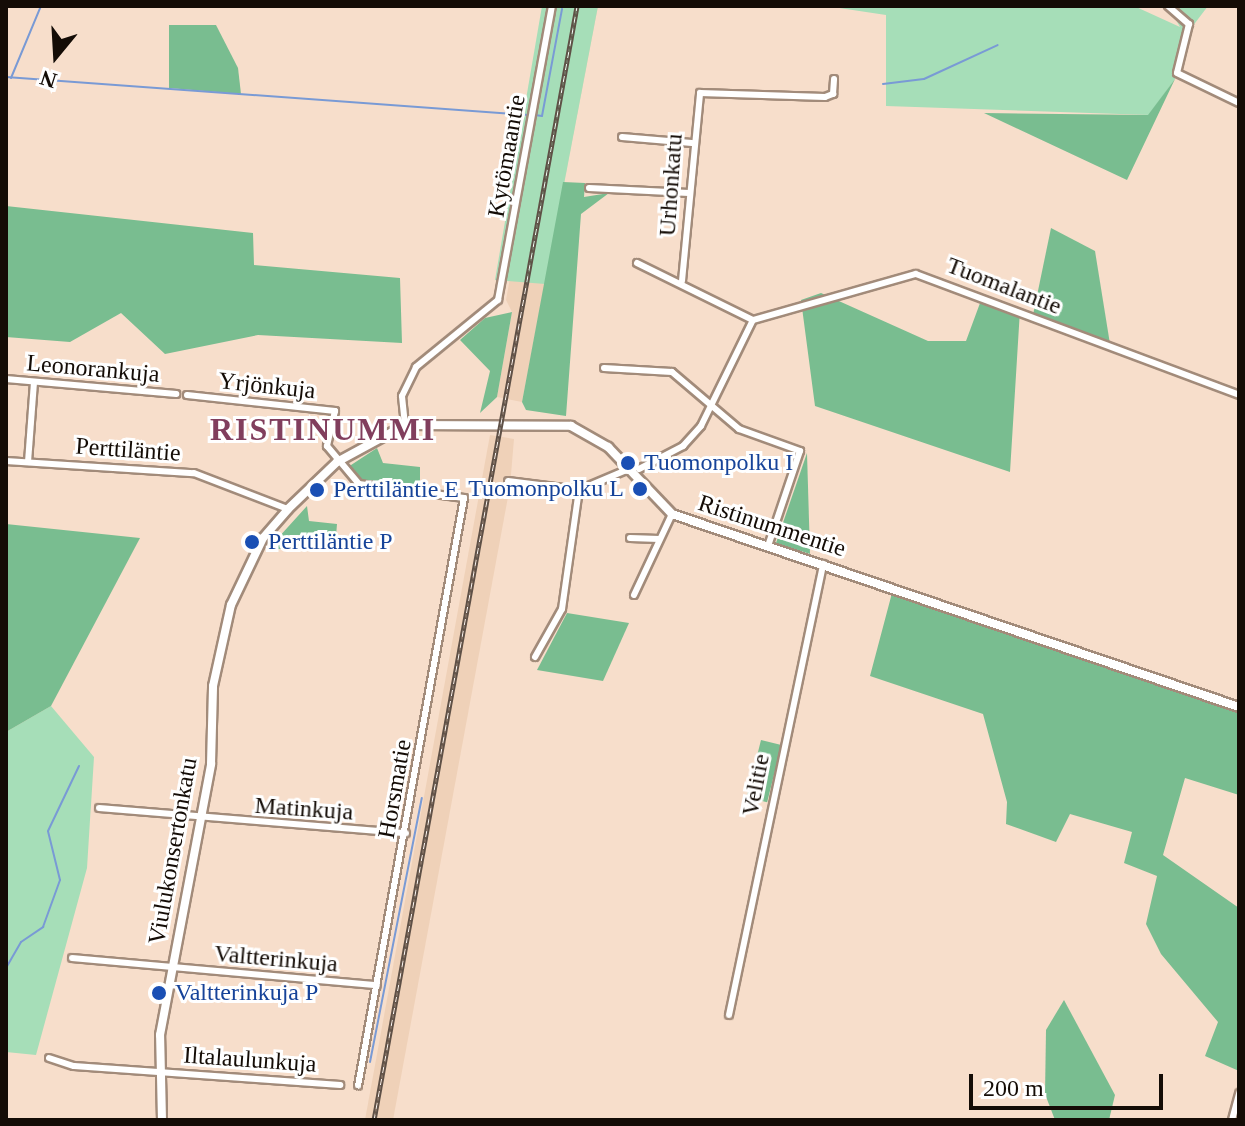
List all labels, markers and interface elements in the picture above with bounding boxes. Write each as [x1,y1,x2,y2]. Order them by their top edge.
north arrow [16,16,96,96]
text: N [37,65,60,94]
street label: Kytömaantie [482,92,532,220]
street label: Urhonkatu [653,133,689,237]
street label: Tuomalantie [943,251,1065,321]
street label: Leonorankuja [25,349,161,389]
street label: Yrjönkuja [217,367,317,405]
district label: RISTINUMMI [210,410,436,448]
street label: Perttiläntie [74,432,182,468]
place label: Tuomonpolku I [644,449,793,477]
marker: Tuomonpolku I [619,454,637,472]
place label: Tuomonpolku L [468,475,624,503]
place label: Perttiläntie E [333,476,459,504]
marker: Tuomonpolku L [631,480,649,498]
marker: Perttiläntie E [308,481,326,499]
street label: Ristinummentie [695,489,849,563]
place label: Perttiläntie P [268,528,393,556]
marker: Perttiläntie P [243,533,261,551]
street label: Horsmatie [372,737,418,841]
street label: Velitie [736,752,776,818]
street label: Viulukonsertonkatu [142,755,204,947]
street label: Matinkuja [254,791,354,827]
street label: Valtterinkuja [213,939,339,979]
place label: Valtterinkuja P [175,979,318,1007]
marker: Valtterinkuja P [150,984,168,1002]
street label: Iltalaulunkuja [183,1041,317,1079]
scale bar [973,1058,1167,1108]
text: 200 m [983,1075,1044,1101]

